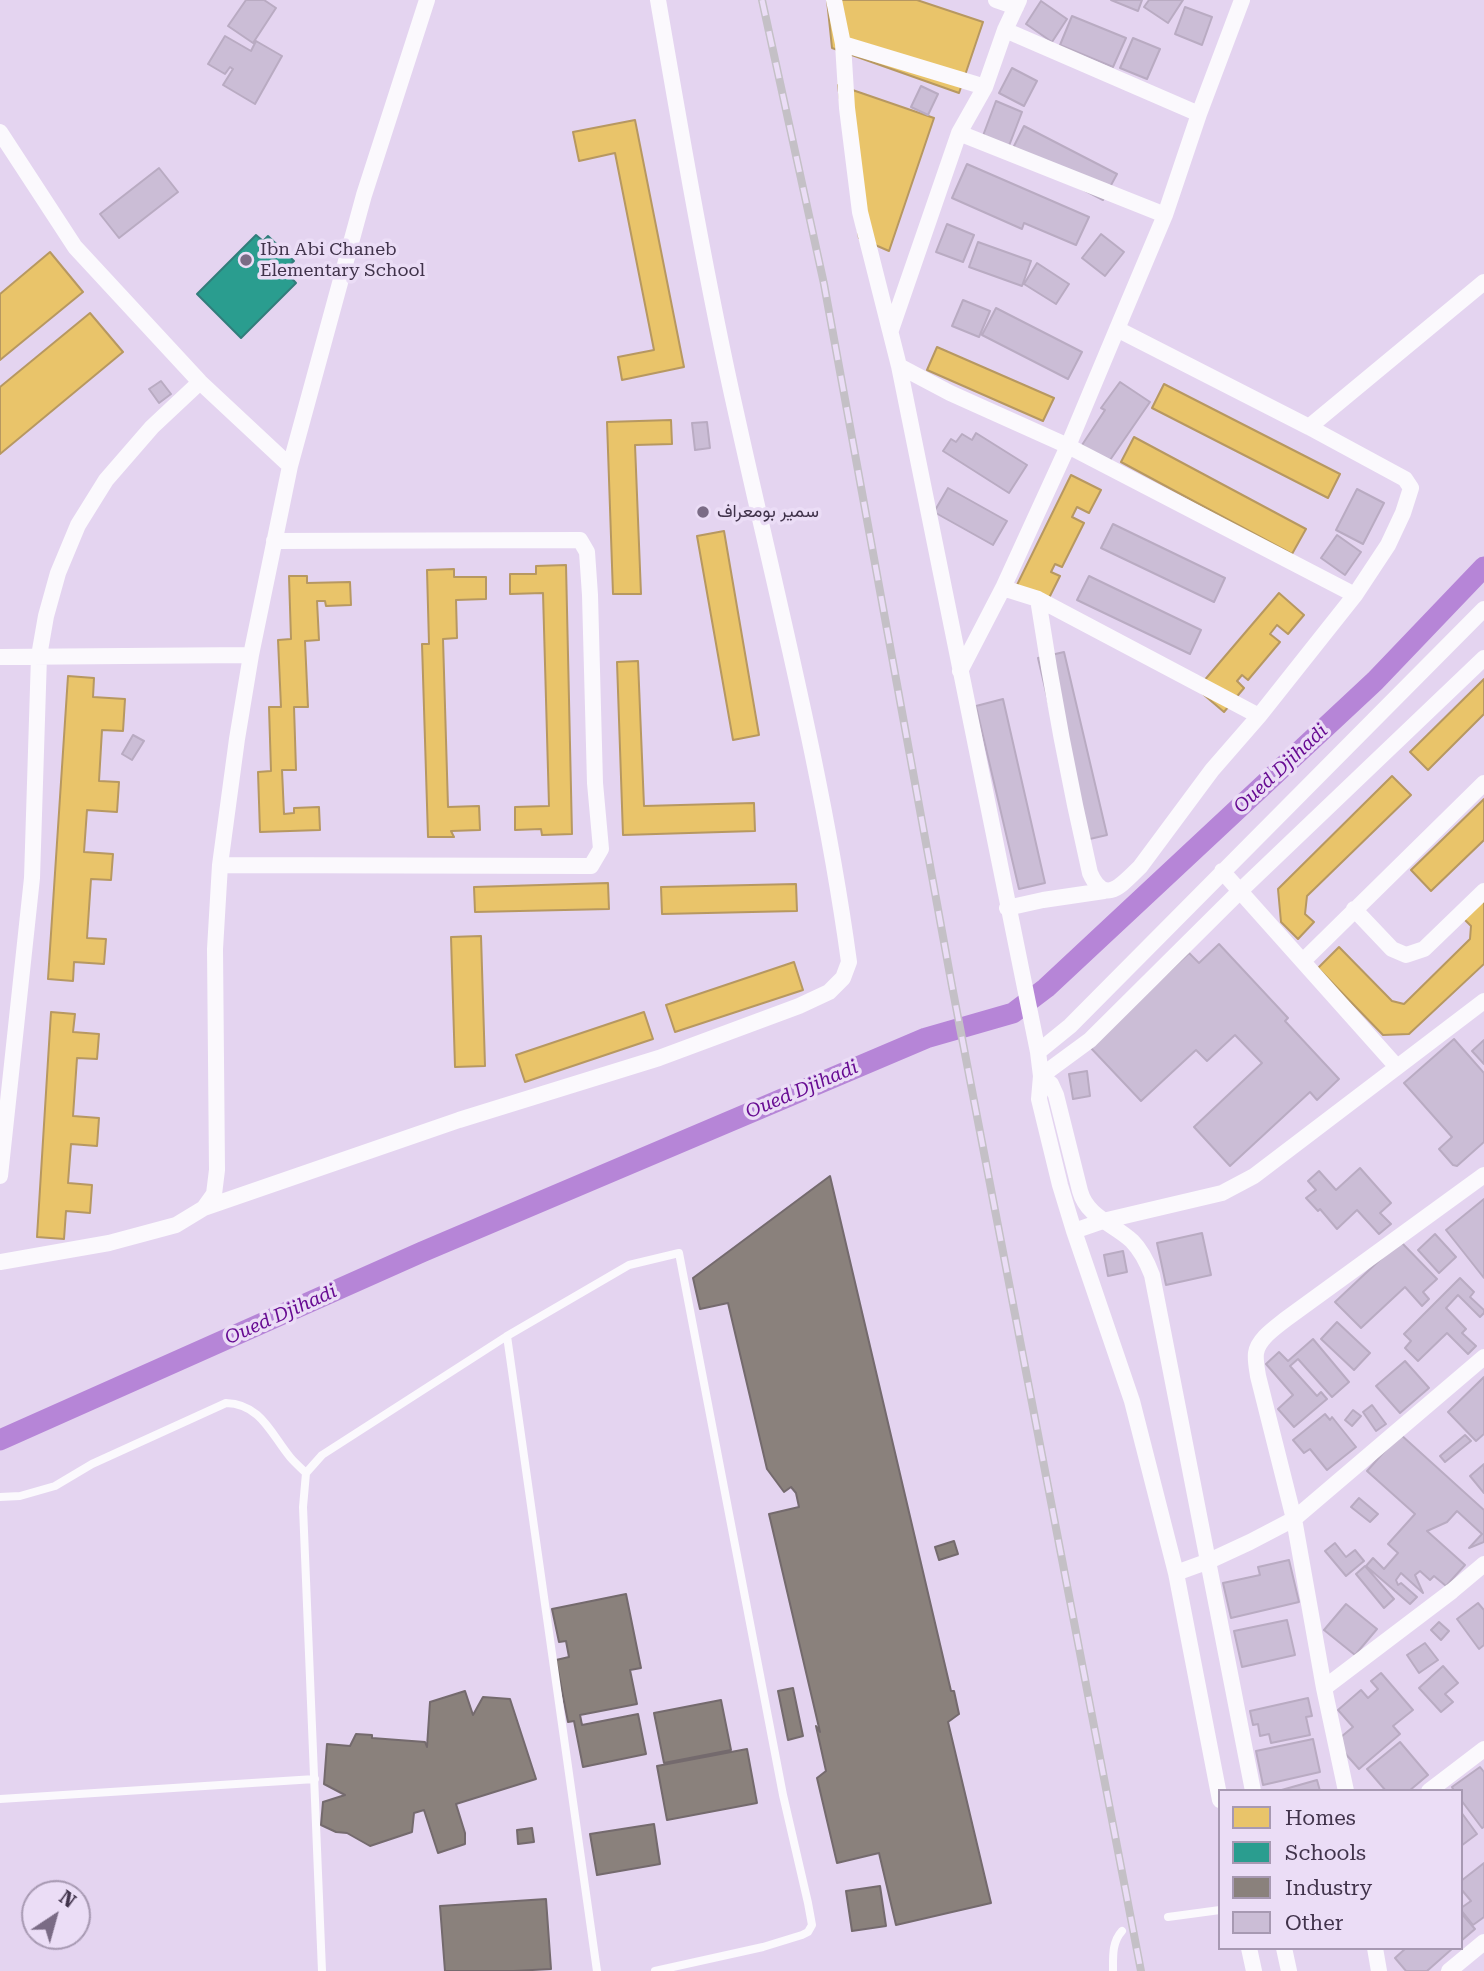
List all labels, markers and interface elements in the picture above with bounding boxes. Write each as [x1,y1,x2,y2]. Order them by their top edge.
place label: Ibn Abi Chaneb Elementary School [260,239,425,282]
marker: Ibn Abi Chaneb Elementary School [238,252,254,268]
place label: سمير بومعراف [717,501,819,523]
marker: سمير بومعراف [695,504,711,520]
water label: Oued Djihadi [1229,720,1333,818]
water label: Oued Djihadi [742,1056,862,1124]
water label: Oued Djihadi [222,1280,340,1350]
legend [1218,1789,1463,1950]
text: Homes [1285,1806,1356,1830]
text: Schools [1285,1841,1366,1865]
text: Industry [1285,1876,1372,1900]
north arrow [21,1880,91,1950]
text: N [55,1886,80,1913]
text: Other [1285,1911,1343,1935]

